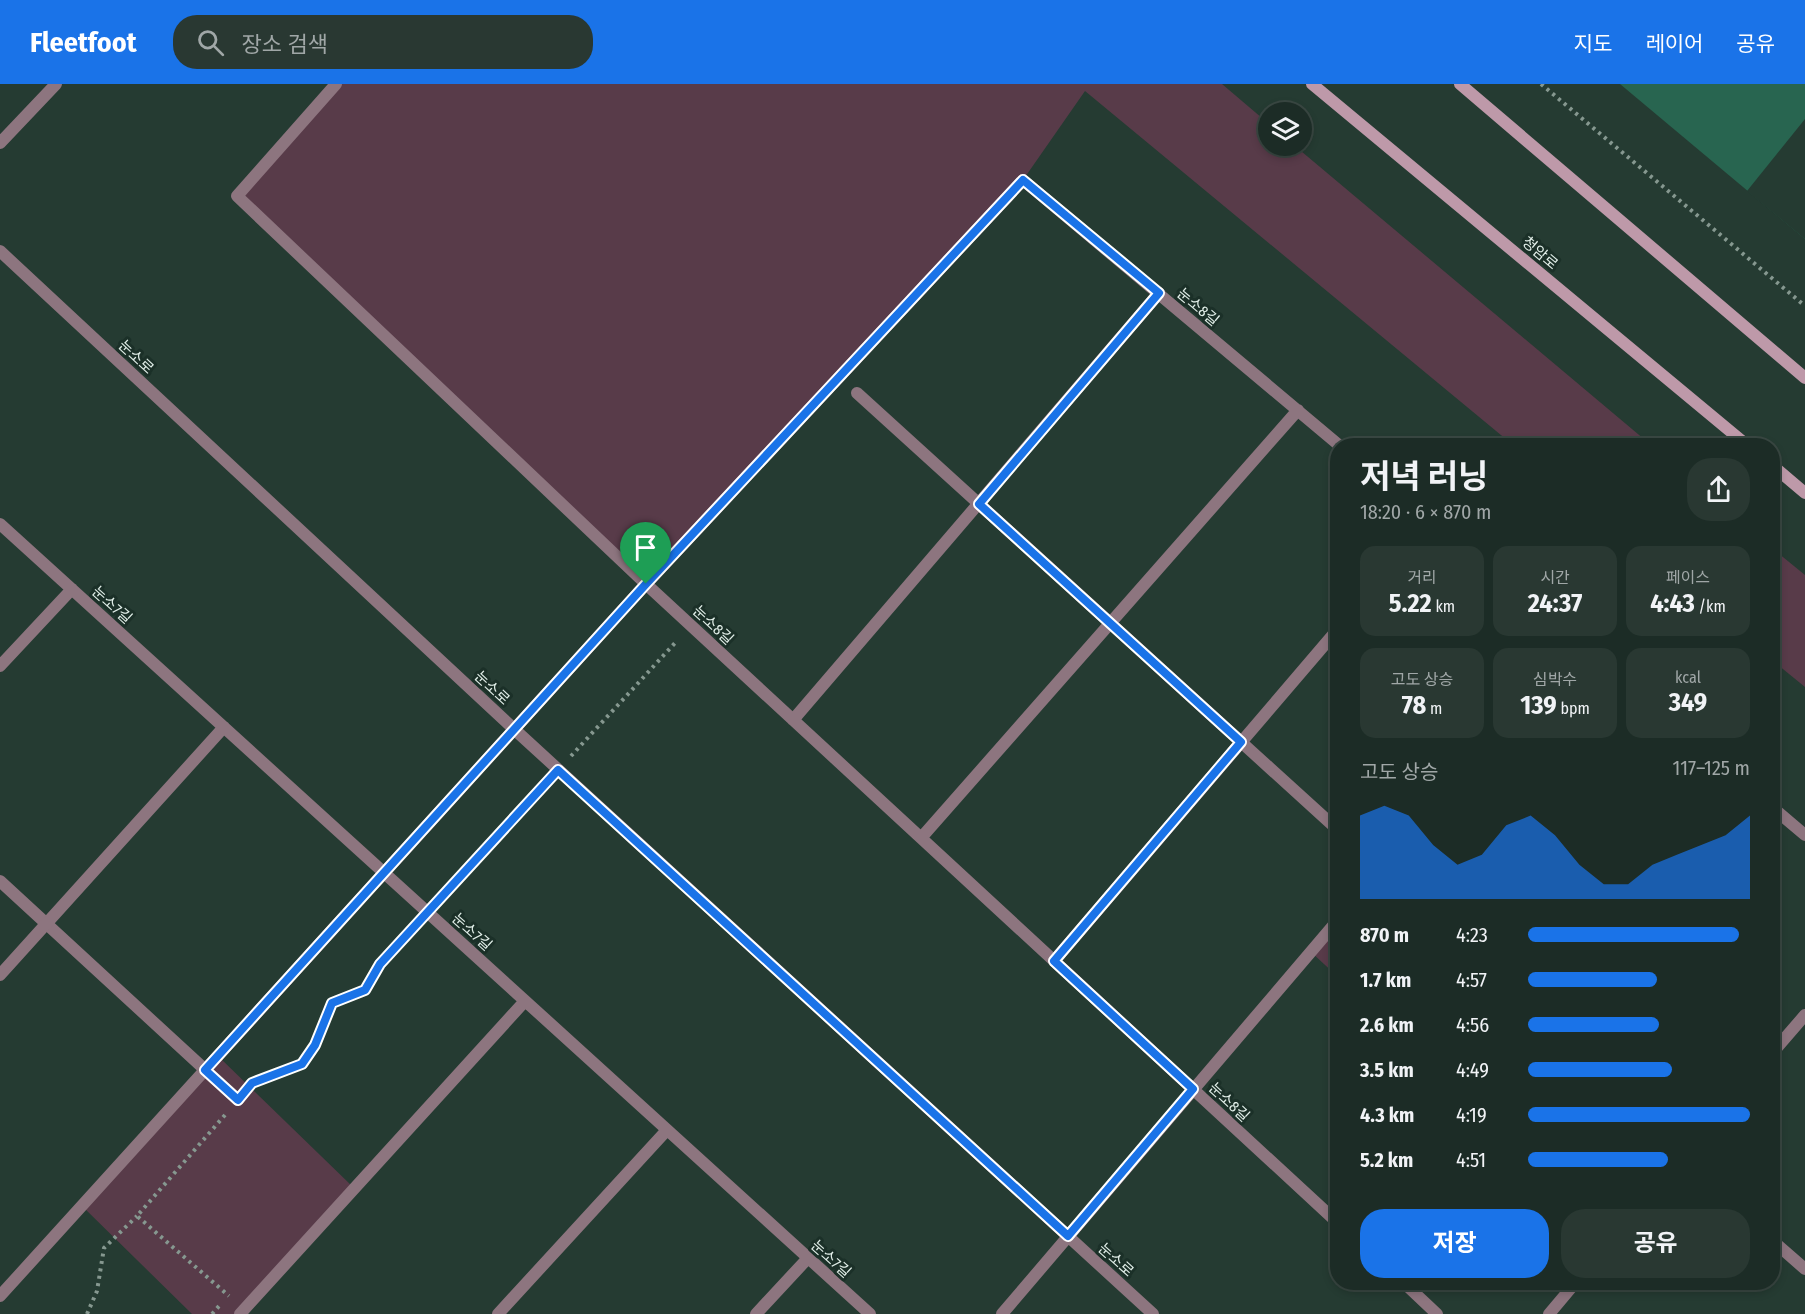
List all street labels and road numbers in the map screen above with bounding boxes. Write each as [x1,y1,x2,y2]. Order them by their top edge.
street label: 청암로 [1518,233,1562,273]
street label: 눈소8길 [1173,284,1223,330]
street label: 눈소로 [115,336,157,378]
street label: 눈소7길 [88,582,136,628]
street label: 눈소8길 [689,602,737,648]
street label: 눈소로 [471,667,513,709]
street label: 눈소7길 [448,909,496,955]
street label: 눈소8길 [1205,1079,1253,1125]
street label: 눈소7길 [807,1236,855,1282]
street label: 눈소로 [1095,1239,1137,1281]

